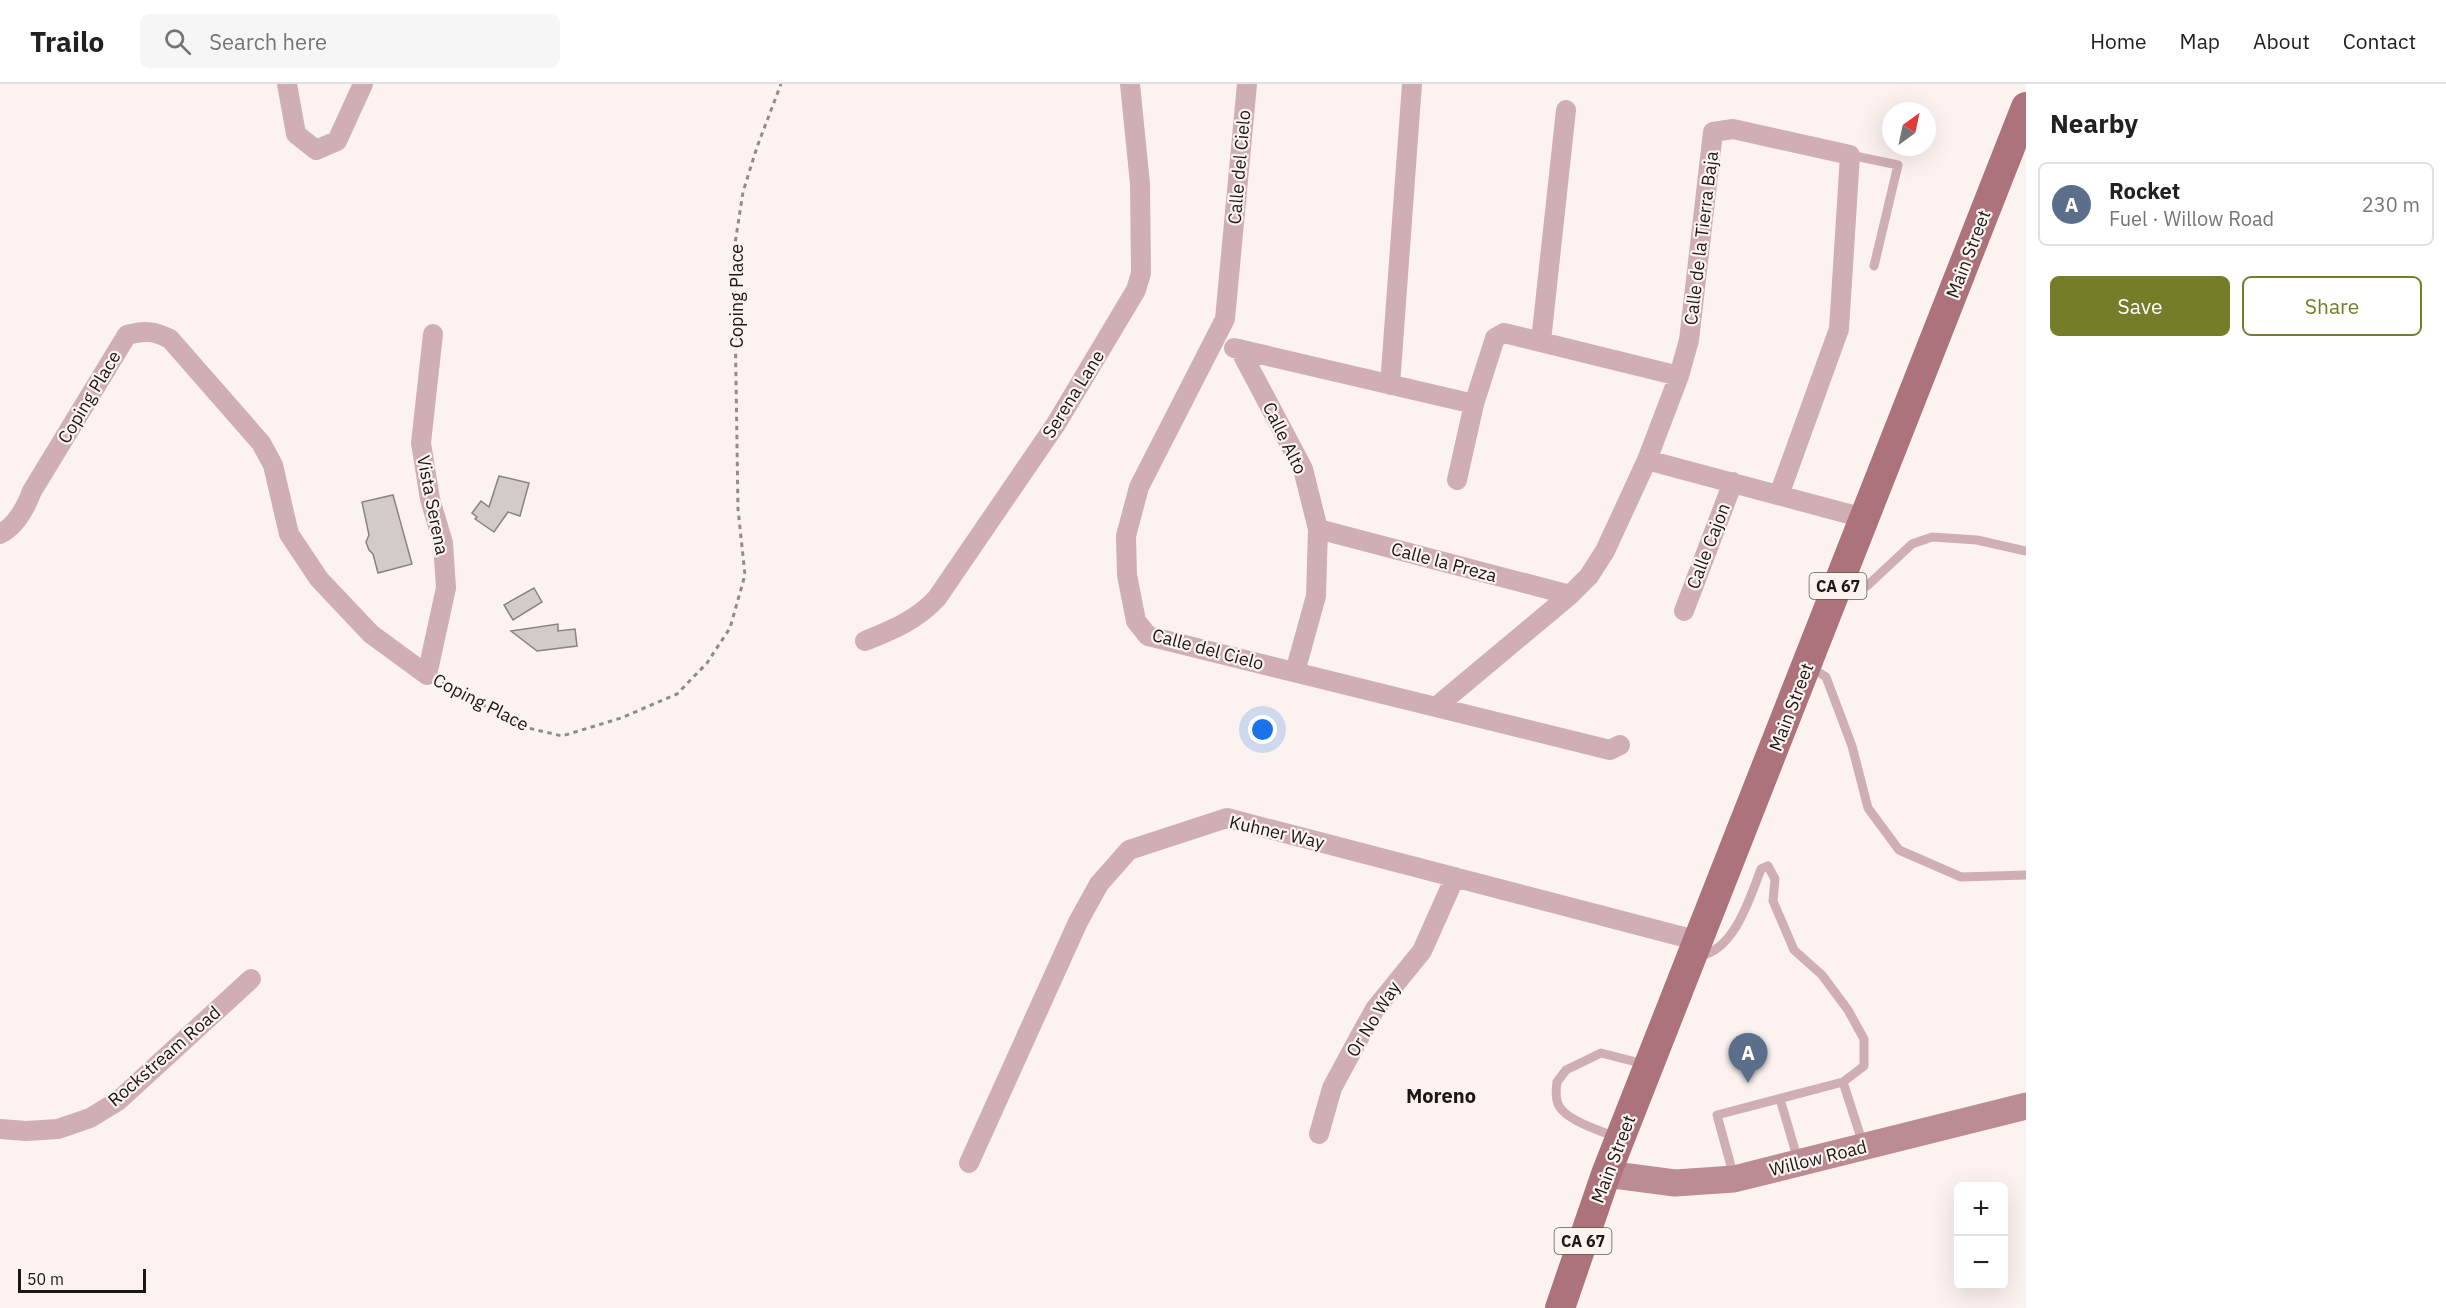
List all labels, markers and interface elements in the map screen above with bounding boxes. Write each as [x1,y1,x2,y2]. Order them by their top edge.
search box [140,14,560,68]
text: Trailo [30,23,104,60]
icon: search [161,25,194,58]
text: Search here [209,27,327,56]
text: Home [2090,27,2147,55]
text: Map [2180,27,2220,55]
text: About [2253,27,2310,55]
text: Contact [2343,27,2416,55]
north arrow [1882,102,1936,156]
text: Nearby [2050,106,2138,140]
street label: Calle del Cielo [1223,109,1255,225]
street label: Calle de la Tierra Baja [1679,149,1723,326]
text: Rocket [2109,176,2180,205]
text: A [2065,191,2078,218]
text: 230 m [2362,191,2420,218]
text: Fuel · Willow Road [2109,205,2274,232]
street label: Main Street [1941,207,1995,301]
street label: Coping Place [725,244,748,348]
button: Save [2050,276,2230,336]
button: Share [2242,276,2422,336]
street label: Coping Place [52,346,126,448]
street label: Serena Lane [1037,346,1109,442]
street label: Calle Alto [1258,398,1312,478]
street label: Vista Serena [412,453,454,557]
street label: Calle Cajon [1681,500,1735,592]
street label: Calle la Preza [1389,537,1500,587]
road number: CA 67 [1810,573,1866,599]
street label: Calle del Cielo [1150,623,1266,675]
street label: Main Street [1764,660,1818,754]
street label: Coping Place [429,668,533,736]
your location [1248,715,1277,744]
street label: Kuhner Way [1227,810,1327,854]
street label: Or No Way [1341,977,1405,1061]
street label: Rockstream Road [103,1001,225,1111]
pin: A [1728,1034,1768,1083]
district label: Moreno [1406,1082,1476,1109]
street label: Main Street [1586,1112,1640,1206]
street label: Willow Road [1767,1135,1869,1181]
map controls [1954,1182,2008,1290]
button: + [1954,1182,2008,1236]
road number: CA 67 [1554,1228,1612,1254]
button: − [1954,1236,2008,1290]
scale bar [18,1266,146,1294]
text: 50 m [27,1269,64,1289]

